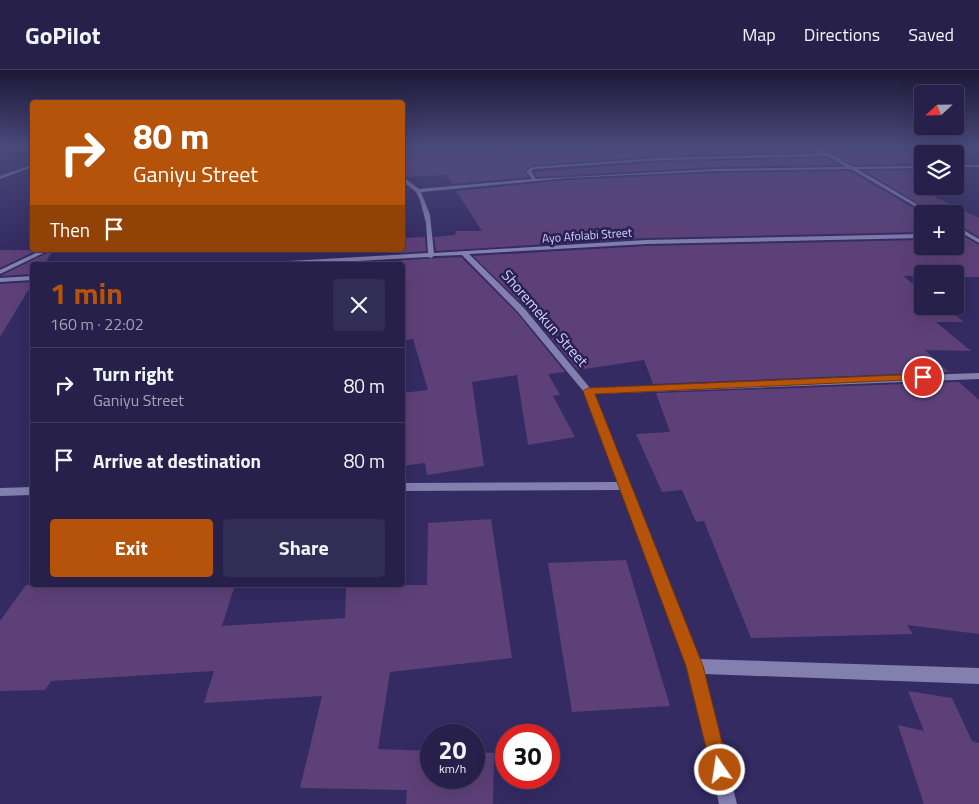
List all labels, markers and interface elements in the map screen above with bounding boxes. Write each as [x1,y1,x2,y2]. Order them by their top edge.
text: GoPilot [25,17,101,53]
text: Map [742,21,776,48]
text: Directions [804,21,880,48]
text: Saved [908,21,954,48]
north arrow [914,85,964,135]
map controls [914,85,964,315]
text: 80 m [133,109,209,163]
icon: right [50,120,115,185]
button: layers [914,145,964,195]
text: Ganiyu Street [133,157,258,191]
button: + [914,205,964,255]
text: Then [50,215,90,244]
icon: arrive [100,215,128,243]
street label: Ayo Afolabi Street [541,222,633,248]
street label: Shoremekun Street [496,264,594,372]
button: − [914,265,964,315]
text: 1 min [50,270,123,316]
button: close [333,279,385,331]
text: 160 m · 22:02 [50,312,144,336]
pin [902,356,944,398]
text: Turn right [93,359,174,388]
icon: arrive [909,363,937,391]
icon: right [50,371,78,399]
text: 80 m [344,371,385,400]
text: Ganiyu Street [93,388,184,412]
icon: arrive [50,446,78,474]
text: Arrive at destination [93,446,261,475]
text: 80 m [344,446,385,475]
button: Exit [50,519,213,577]
button: Share [223,519,385,577]
speed limit sign: 30 [495,724,560,789]
text: 20 [438,731,467,769]
position arrow [693,743,745,795]
text: km/h [439,759,466,778]

